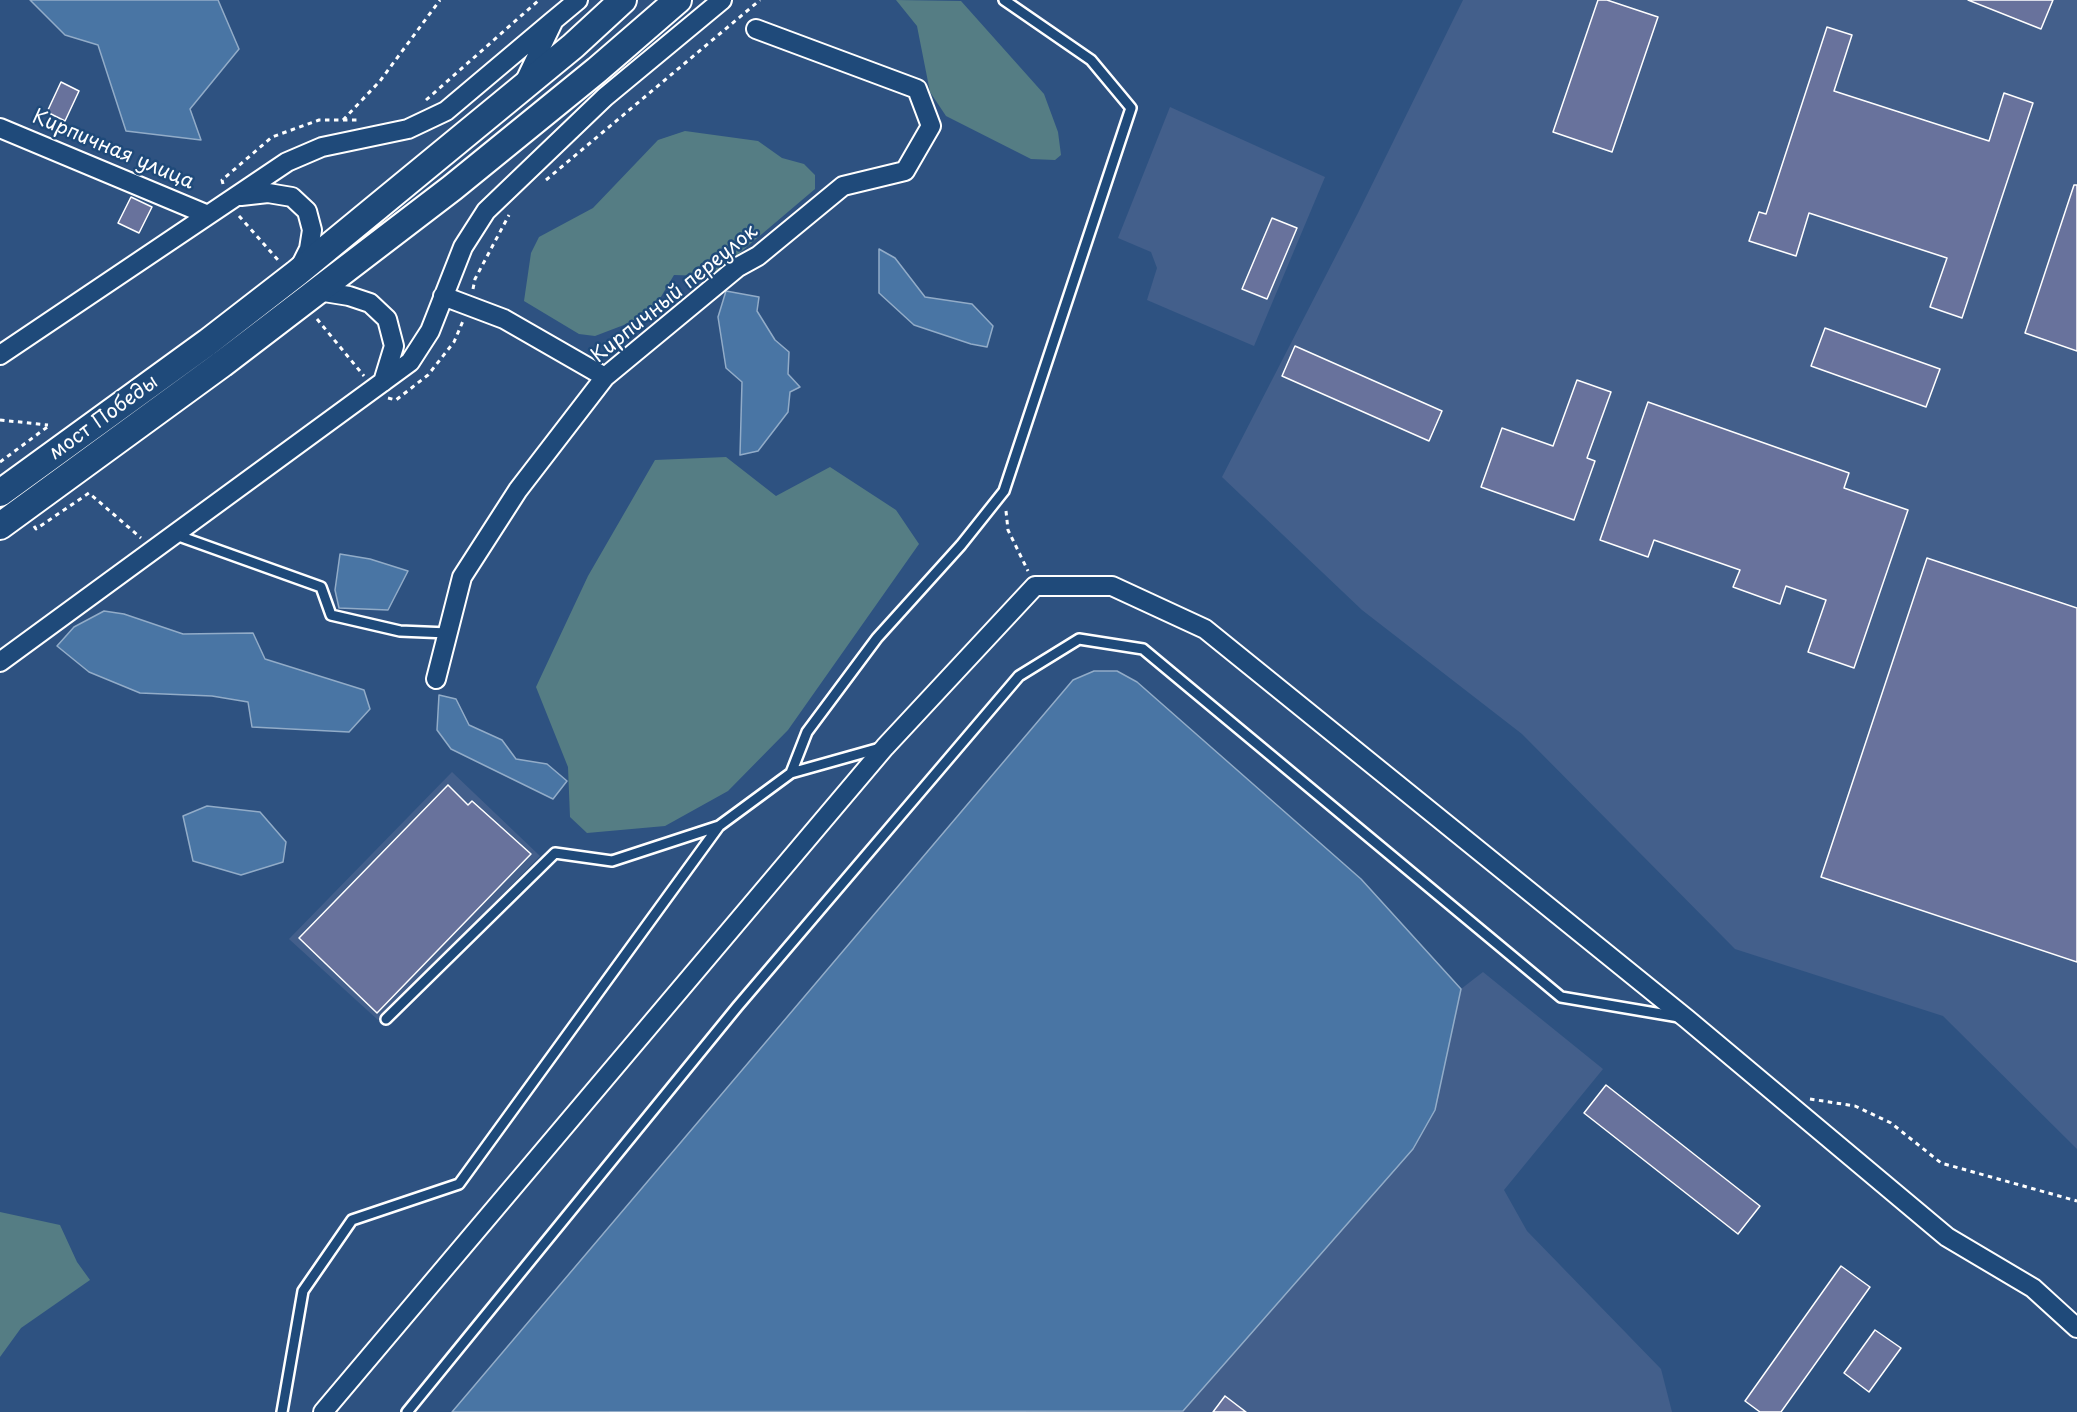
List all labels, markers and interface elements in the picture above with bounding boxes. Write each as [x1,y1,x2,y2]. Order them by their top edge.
street label: Кирпичная улица [29,105,197,195]
street label: Кирпичный переулок [587,220,763,368]
street label: мост Победы [45,370,163,466]

